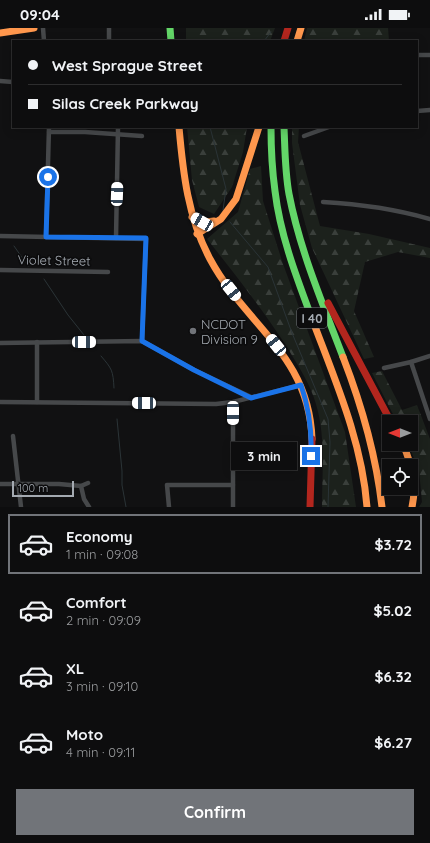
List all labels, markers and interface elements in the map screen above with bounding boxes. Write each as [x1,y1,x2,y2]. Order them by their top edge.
text: 09:04 [20,5,60,24]
text: West Sprague Street [52,56,203,75]
text: Silas Creek Parkway [52,94,199,113]
route start [39,168,57,186]
car [111,182,123,206]
car [189,211,215,233]
street label: Violet Street [17,251,91,269]
car [219,277,243,303]
road number: I 40 [297,308,327,328]
place label: NCDOT Division 9 [201,316,258,347]
marker: NCDOT Division 9 [188,326,198,336]
car [264,332,288,358]
car [72,336,96,348]
car [132,397,156,409]
car [227,401,239,425]
north arrow [382,415,418,451]
map controls [382,415,418,495]
callout: 3 min [231,442,297,470]
route end [302,447,320,465]
text: 3 min [247,448,281,464]
button: locate [382,459,418,495]
scale bar [12,479,74,498]
text: 100 m [18,481,48,495]
icon: car [18,526,54,562]
text: Economy [66,527,133,546]
text: $3.72 [374,535,412,554]
text: 1 min · 09:08 [66,546,138,562]
icon: car [18,592,54,628]
text: Comfort [66,593,127,612]
text: $5.02 [374,601,412,620]
text: 2 min · 09:09 [66,612,141,628]
icon: car [18,658,54,694]
text: XL [66,659,84,678]
text: $6.32 [374,667,412,686]
text: 3 min · 09:10 [66,678,138,694]
icon: car [18,724,54,760]
text: Moto [66,725,103,744]
text: $6.27 [374,733,412,752]
text: 4 min · 09:11 [66,744,135,760]
button: Confirm [16,789,414,835]

